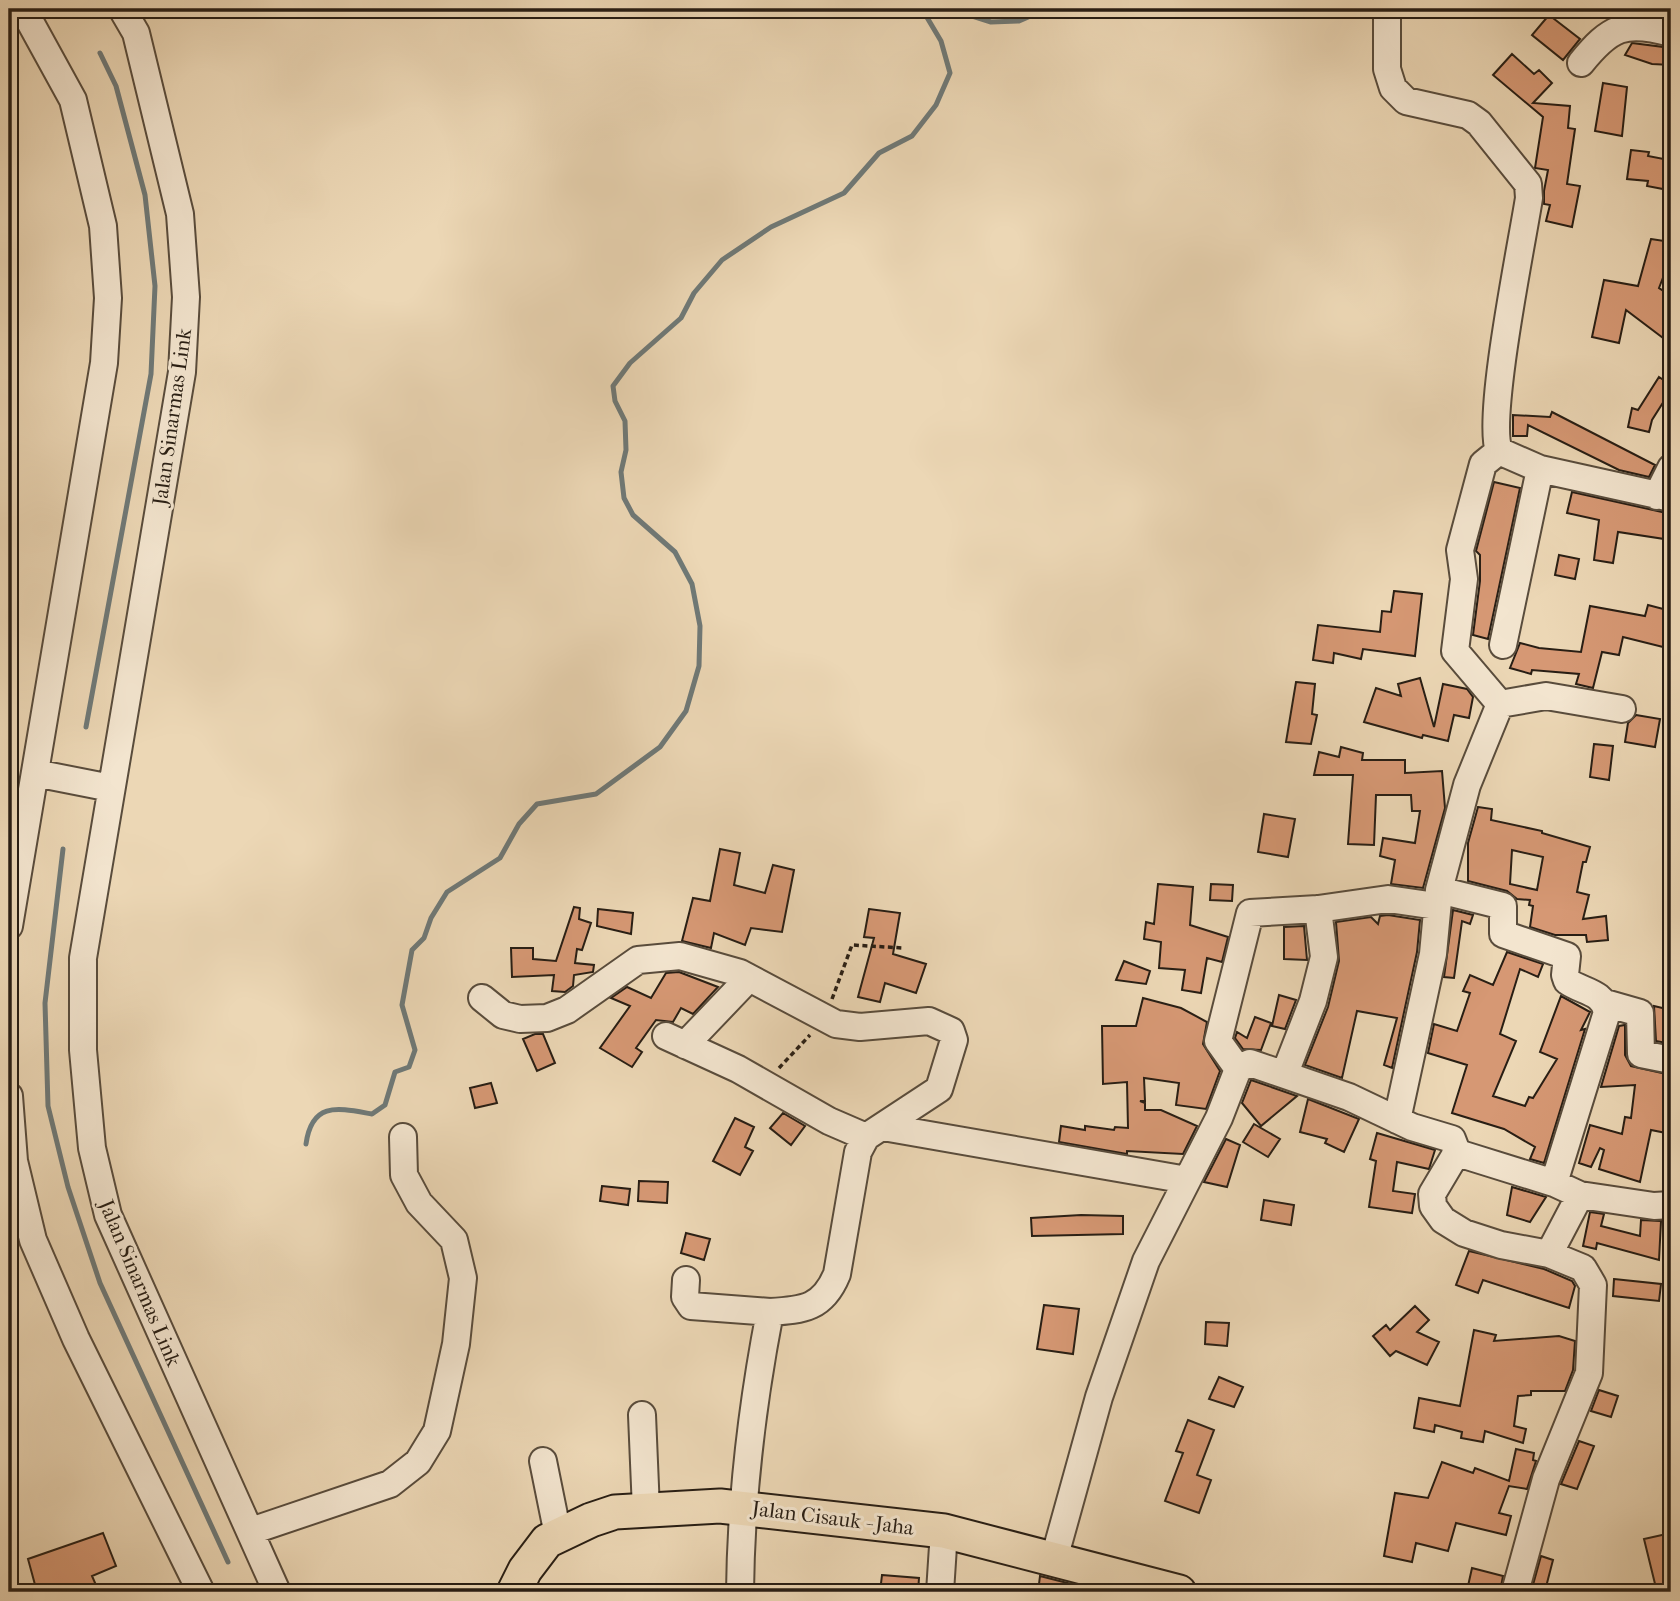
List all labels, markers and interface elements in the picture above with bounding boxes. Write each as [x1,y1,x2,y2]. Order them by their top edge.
street label: Jalan Sinarmas Link [147,327,196,509]
street label: Jalan Sinarmas Link [93,1194,186,1370]
street label: Jalan Cisauk - Jaha [749,1496,916,1540]

